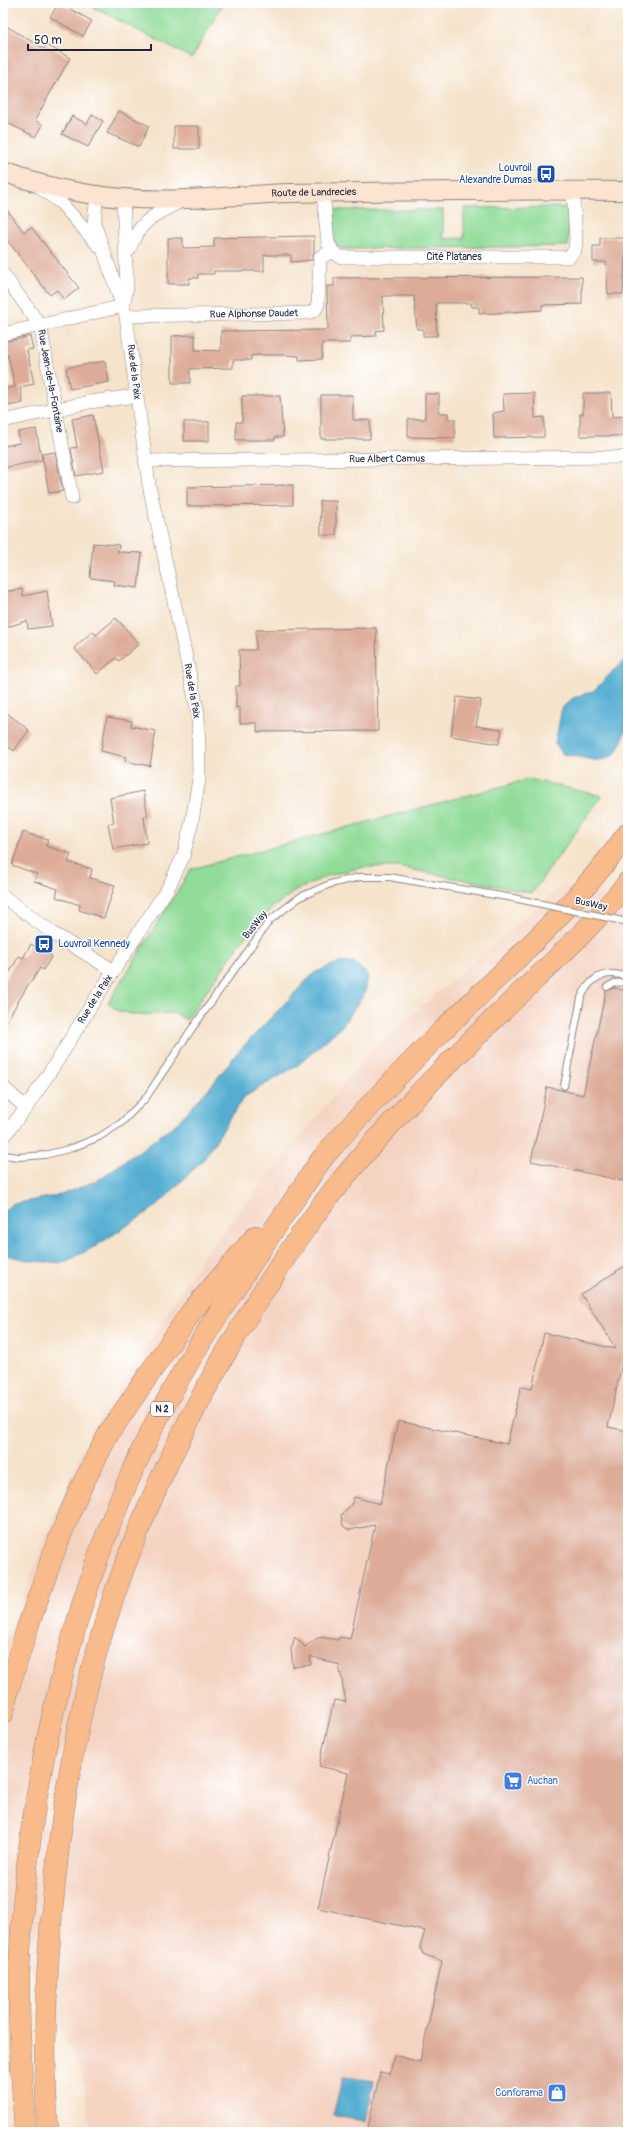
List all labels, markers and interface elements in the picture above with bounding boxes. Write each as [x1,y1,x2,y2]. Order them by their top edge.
scale bar [28,26,151,52]
text: 50 m [34,33,62,48]
place label: Louvroil Alexandre Dumas [459,162,533,186]
bus stop icon: Louvroil Alexandre Dumas [535,163,557,185]
street label: Route de Landrecies [271,186,357,200]
street label: Cité Platanes [426,251,482,263]
street label: Rue Alphonse Daudet [210,307,299,321]
street label: Rue Jean-de-la-Fontaine [35,328,66,434]
street label: Rue de la Paix [125,344,143,400]
street label: Rue Albert Camus [349,453,425,465]
street label: Rue de la Paix [181,662,203,720]
street label: BusWay [574,895,609,913]
street label: BusWay [240,908,270,941]
bus stop icon: Louvroil Kennedy [33,933,55,955]
place label: Louvroil Kennedy [58,938,130,950]
street label: Rue de la Paix [75,972,115,1026]
road number: N 2 [151,1402,173,1416]
supermarket icon: Auchan [502,1770,524,1792]
place label: Auchan [527,1775,558,1787]
shop icon: Conforama [546,2082,568,2104]
place label: Conforama [495,2087,543,2099]

